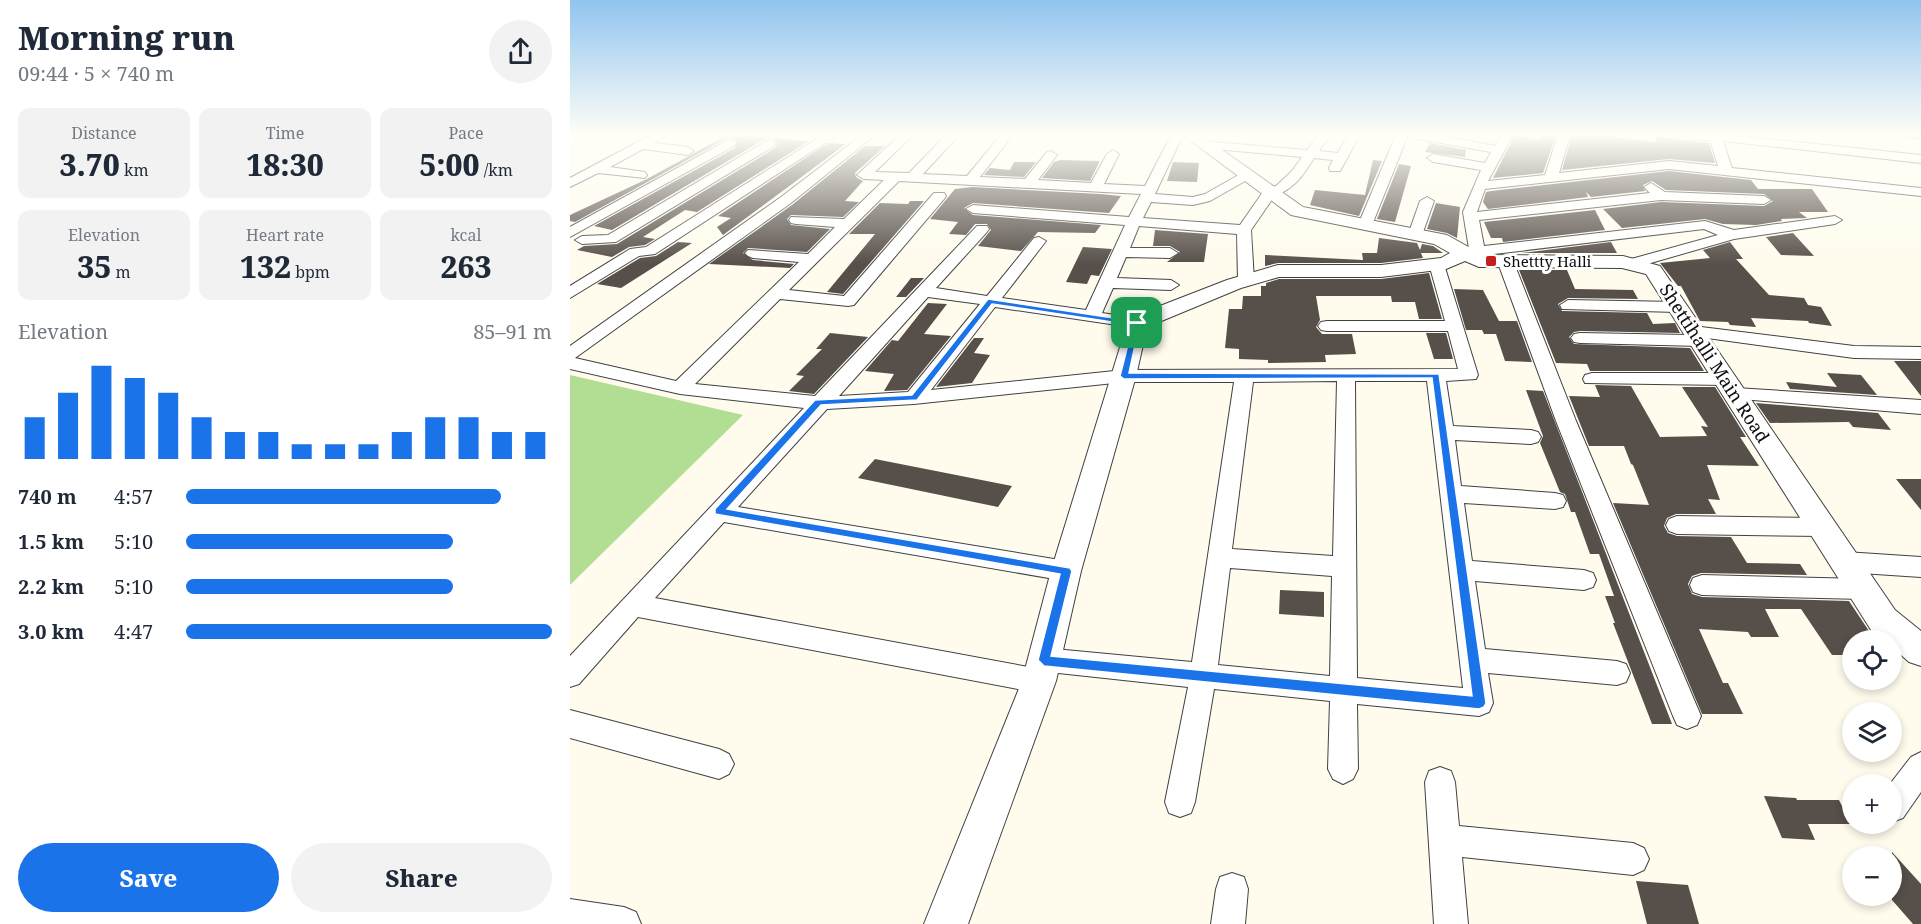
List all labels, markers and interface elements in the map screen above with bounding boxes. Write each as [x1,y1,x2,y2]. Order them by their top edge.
text: Morning run [18,15,235,60]
button: share [489,20,552,83]
text: 09:44 · 5 × 740 m [18,60,174,87]
text: Distance [71,122,137,144]
text: Time [266,122,304,144]
text: Pace [448,122,484,144]
text: 3.70 [59,144,120,185]
text: 18:30 [246,144,324,185]
text: 5:00 [419,144,480,185]
text: km [120,159,149,181]
text: /km [480,159,513,181]
text: Elevation [68,224,140,246]
text: Heart rate [246,224,324,246]
text: kcal [451,224,481,246]
text: 35 [77,246,111,287]
text: 132 [240,246,291,287]
text: 263 [440,246,492,287]
place label: Shettty Halli [1503,251,1592,271]
marker: Shettty Halli [1484,254,1498,268]
text: m [111,261,131,283]
text: bpm [291,261,330,283]
street label: Shettihalli Main Road [1655,279,1775,447]
pin [1111,297,1162,348]
icon: arrive [1120,306,1153,339]
text: Elevation [18,318,108,345]
text: 85–91 m [473,318,552,345]
text: 740 m [18,483,77,510]
text: 4:57 [114,483,153,510]
text: 1.5 km [18,528,84,555]
text: 5:10 [114,528,153,555]
text: 2.2 km [18,573,84,600]
text: 5:10 [114,573,153,600]
text: 3.0 km [18,618,84,645]
text: 4:47 [114,618,153,645]
map controls [1842,630,1902,906]
button: locate [1842,630,1902,690]
button: layers [1842,702,1902,762]
button: + [1842,774,1902,834]
button: Save [18,843,279,912]
button: Share [291,843,552,912]
button: − [1842,846,1902,906]

